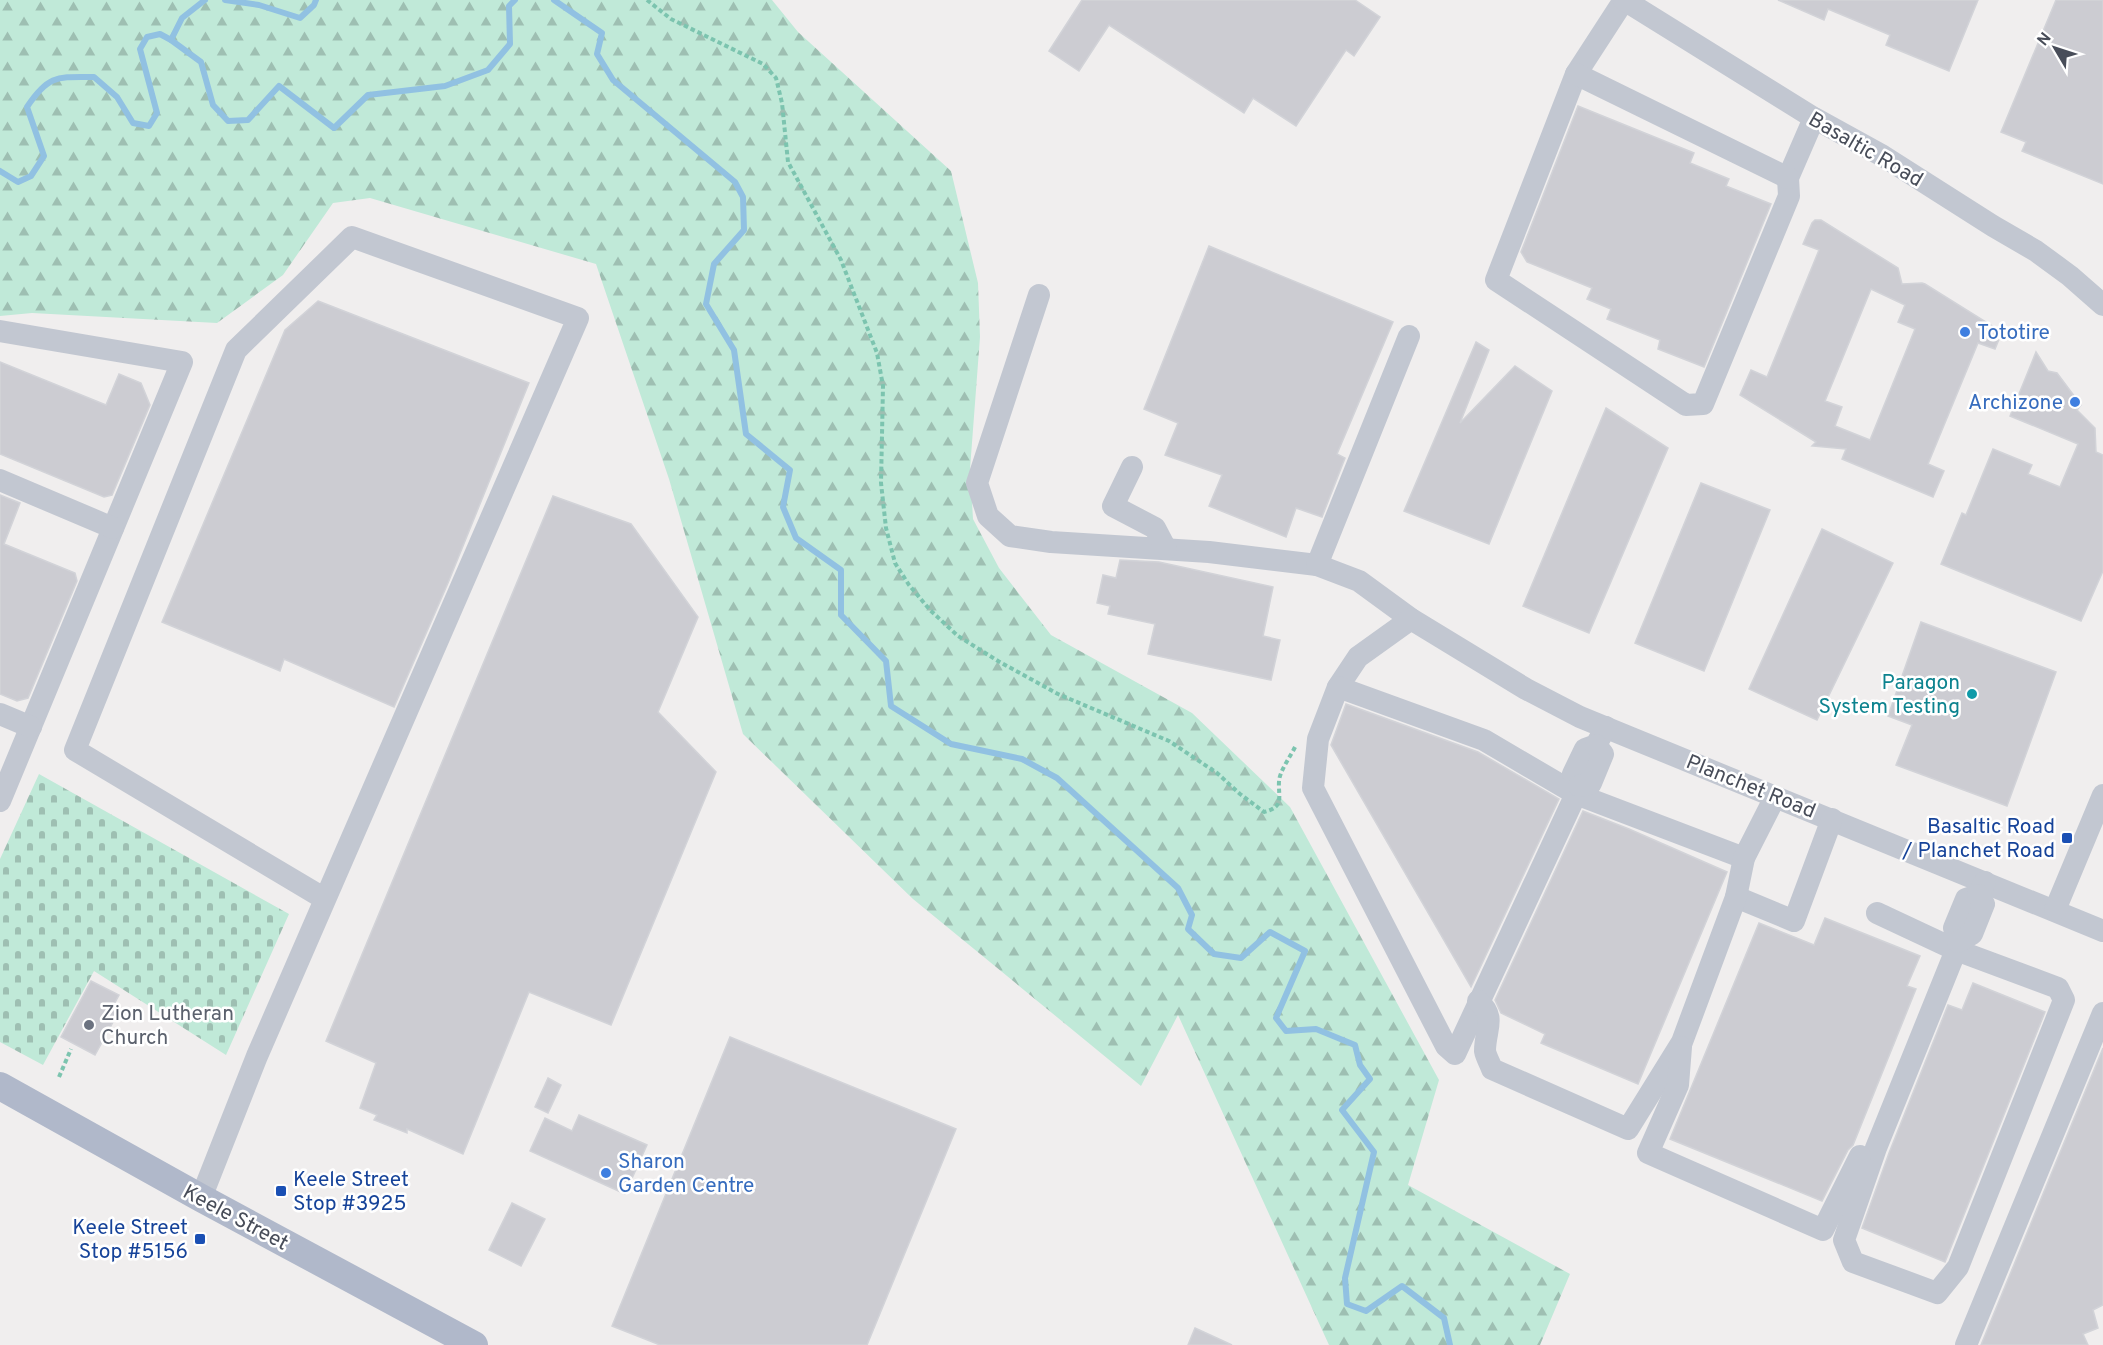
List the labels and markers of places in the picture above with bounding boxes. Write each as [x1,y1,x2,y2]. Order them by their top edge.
place label: Tototire [1977,320,2050,347]
marker: Tototire [1958,325,1972,339]
place label: Archizone [1968,390,2063,417]
marker: Archizone [2068,395,2082,409]
place label: Paragon System Testing [1819,670,1960,721]
marker: Paragon System Testing [1965,687,1979,701]
place label: Basaltic Road / Planchet Road [1901,814,2055,865]
marker: Basaltic Road / Planchet Road [2060,831,2074,845]
place label: Zion Lutheran Church [101,1001,234,1052]
marker: Zion Lutheran Church [82,1018,96,1032]
place label: Sharon Garden Centre [618,1149,754,1200]
marker: Sharon Garden Centre [599,1166,613,1180]
place label: Keele Street Stop #3925 [293,1167,409,1218]
marker: Keele Street Stop #3925 [274,1184,288,1198]
place label: Keele Street Stop #5156 [72,1215,188,1266]
marker: Keele Street Stop #5156 [193,1232,207,1246]

